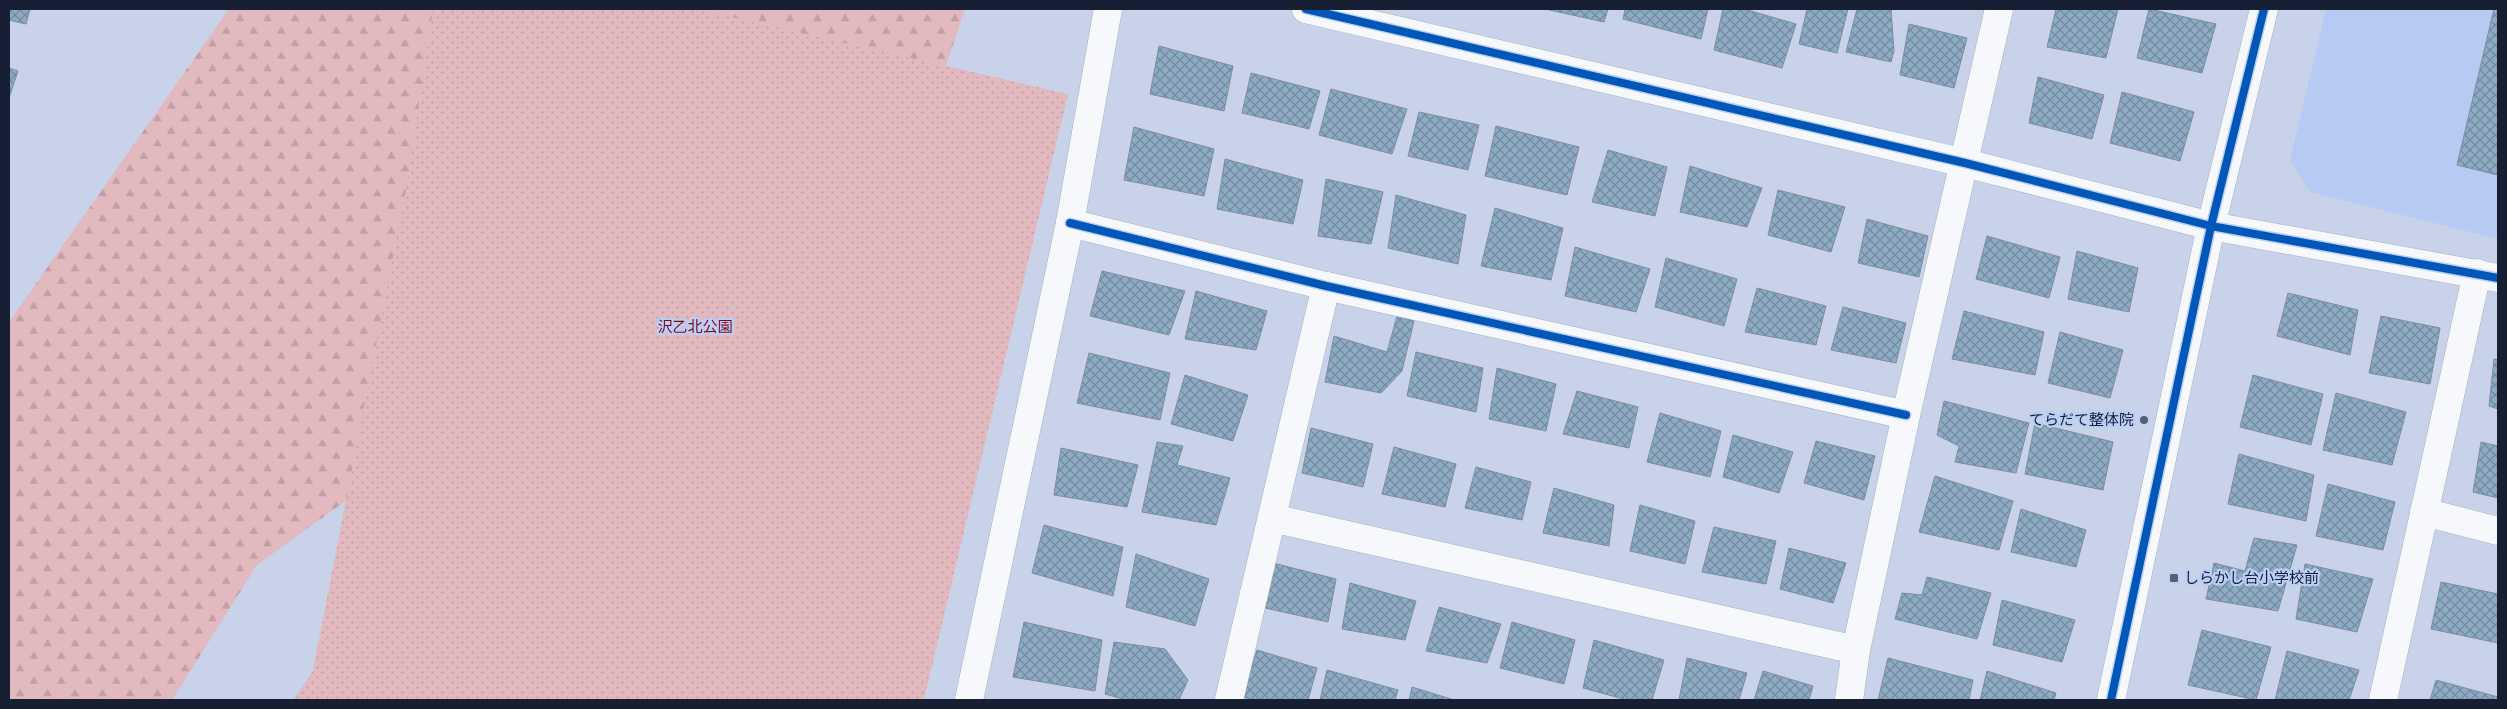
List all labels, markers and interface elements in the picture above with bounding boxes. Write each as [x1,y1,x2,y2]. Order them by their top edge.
park label: 沢乙北公園 [657,318,733,336]
place label: てらだて整体院 [2029,411,2134,429]
marker: てらだて整体院 [2138,414,2150,426]
place label: しらかし台小学校前 [2184,569,2319,587]
marker: しらかし台小学校前 [2168,572,2180,584]

